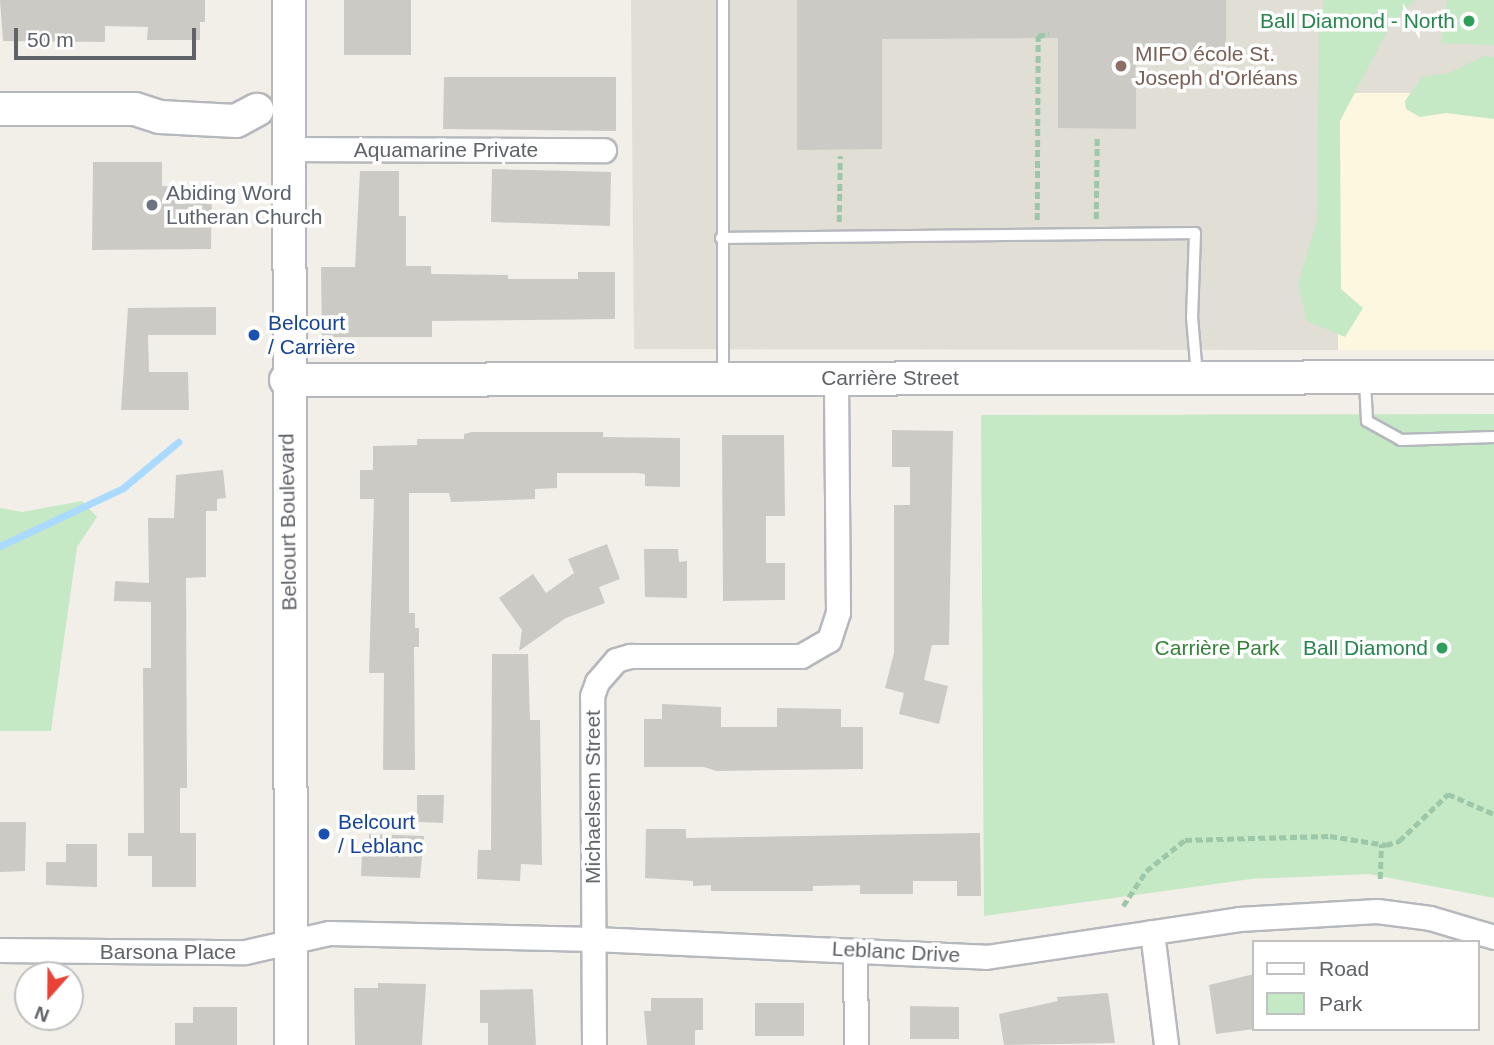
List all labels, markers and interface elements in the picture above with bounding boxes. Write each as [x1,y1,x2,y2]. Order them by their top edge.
place label: Ball Diamond - North [1260,8,1455,34]
marker: Ball Diamond - North [1461,13,1477,29]
scale bar [18,14,200,58]
text: 50 m [27,28,74,51]
place label: MIFO école St. Joseph d'Orléans [1135,41,1298,91]
marker: MIFO école St. Joseph d'Orléans [1113,58,1129,74]
street label: Aquamarine Private [354,137,538,163]
place label: Abiding Word Lutheran Church [166,180,322,230]
marker: Abiding Word Lutheran Church [144,197,160,213]
place label: Belcourt / Carrière [268,310,356,360]
marker: Belcourt / Carrière [246,327,262,343]
street label: Carrière Street [821,365,959,391]
street label: Belcourt Boulevard [274,433,302,611]
park label: Carrière Park [1155,635,1279,661]
place label: Ball Diamond [1303,635,1428,661]
marker: Ball Diamond [1434,640,1450,656]
street label: Michaelsem Street [580,710,606,884]
place label: Belcourt / Leblanc [338,809,423,859]
marker: Belcourt / Leblanc [316,826,332,842]
street label: Leblanc Drive [831,936,961,968]
street label: Barsona Place [100,939,236,965]
legend [1252,940,1480,1031]
text: Road [1319,957,1369,980]
north arrow [14,961,84,1031]
text: Park [1319,992,1362,1015]
text: N [32,1002,52,1026]

